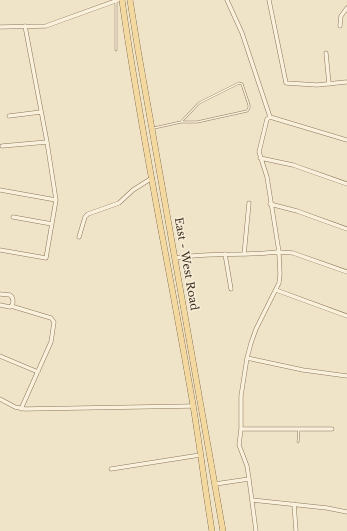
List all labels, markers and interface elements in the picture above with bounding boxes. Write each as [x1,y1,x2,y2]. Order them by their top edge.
street label: East - West Road [171,216,201,312]

